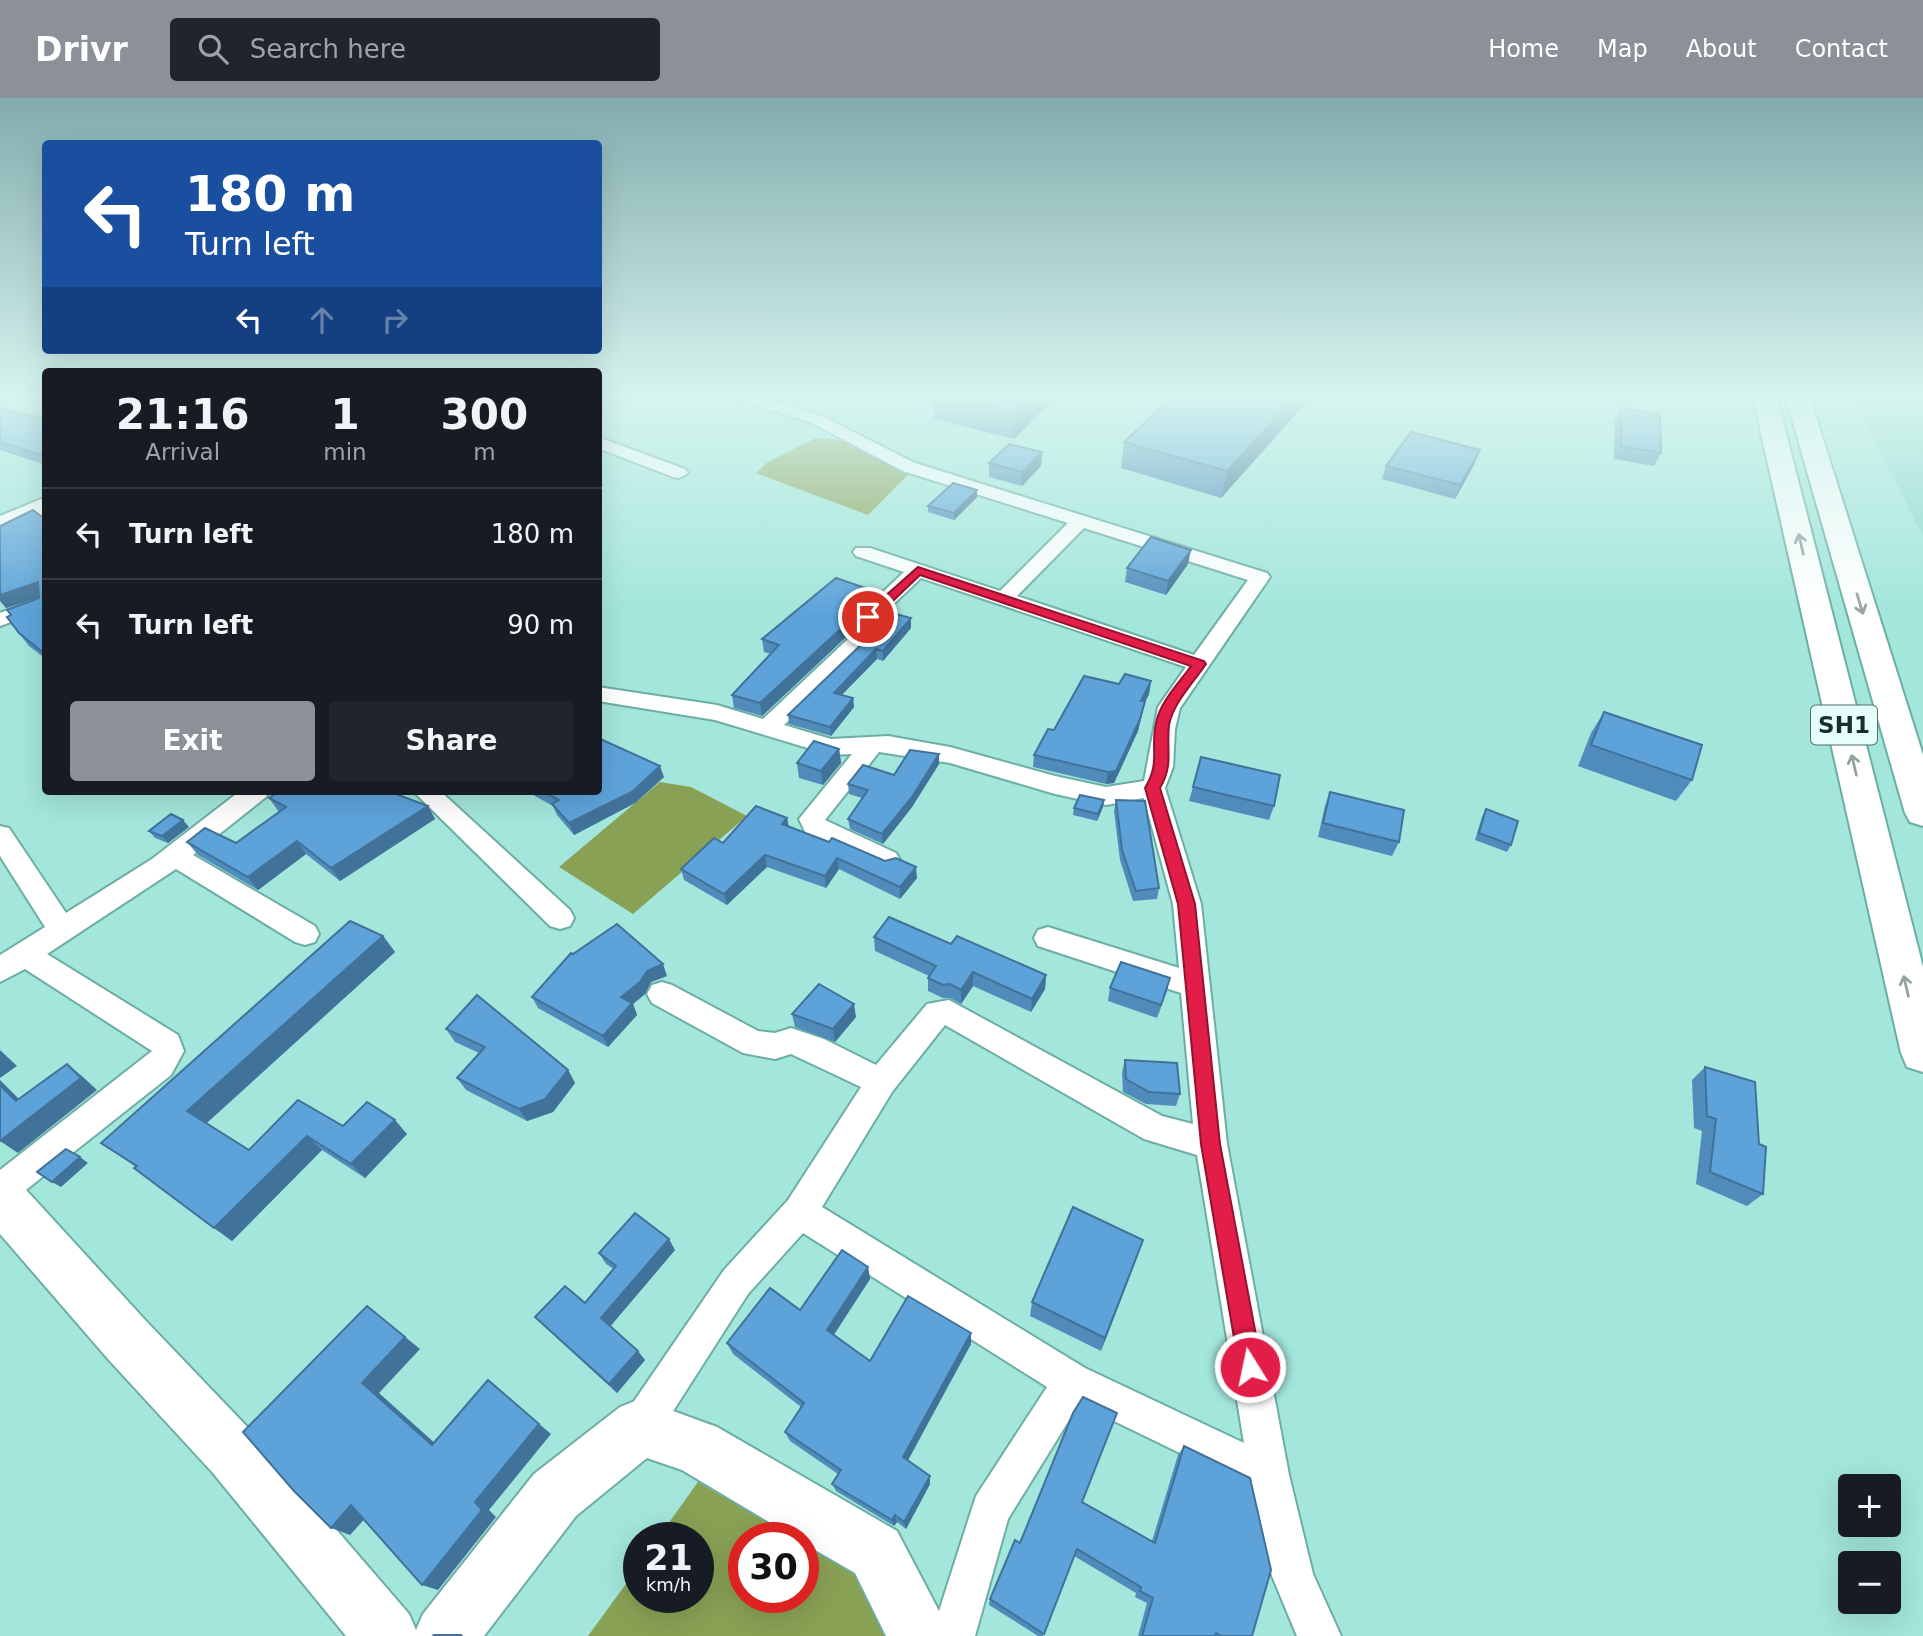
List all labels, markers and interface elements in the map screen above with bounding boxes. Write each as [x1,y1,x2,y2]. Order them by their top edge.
search box [170,18,660,81]
text: Drivr [35,30,128,69]
icon: search [194,30,232,68]
text: Search here [250,34,406,64]
text: Home [1488,35,1559,63]
text: Map [1597,35,1648,63]
text: About [1686,35,1757,63]
text: Contact [1795,35,1888,63]
text: 180 m [185,166,355,223]
icon: left [70,168,161,259]
text: Turn left [185,225,315,263]
icon: left [230,301,268,339]
icon: ahead [303,301,341,339]
icon: right [376,301,414,339]
text: 21:16 [116,390,250,439]
text: 1 [330,390,360,439]
text: 300 [441,390,528,439]
text: Arrival [145,439,220,465]
text: min [323,439,367,465]
text: m [473,439,496,465]
icon: left [70,515,108,553]
text: Turn left [129,519,253,549]
text: 180 m [491,519,574,549]
one-way arrow [1794,533,1807,556]
pin [838,587,898,647]
one-way arrow [1854,593,1867,615]
icon: arrive [849,598,887,636]
icon: left [70,606,108,644]
text: Turn left [129,610,253,640]
text: 90 m [507,610,574,640]
button: Exit [70,701,315,781]
button: Share [329,701,574,781]
road number: SH1 [1811,706,1877,744]
one-way arrow [1846,754,1860,777]
one-way arrow [1899,975,1913,998]
position arrow [1213,1330,1287,1404]
map controls [1838,1474,1901,1614]
button: + [1838,1474,1901,1537]
speed limit sign: 30 [728,1522,819,1613]
text: 21 [644,1538,693,1578]
button: − [1838,1551,1901,1614]
text: km/h [646,1574,691,1595]

